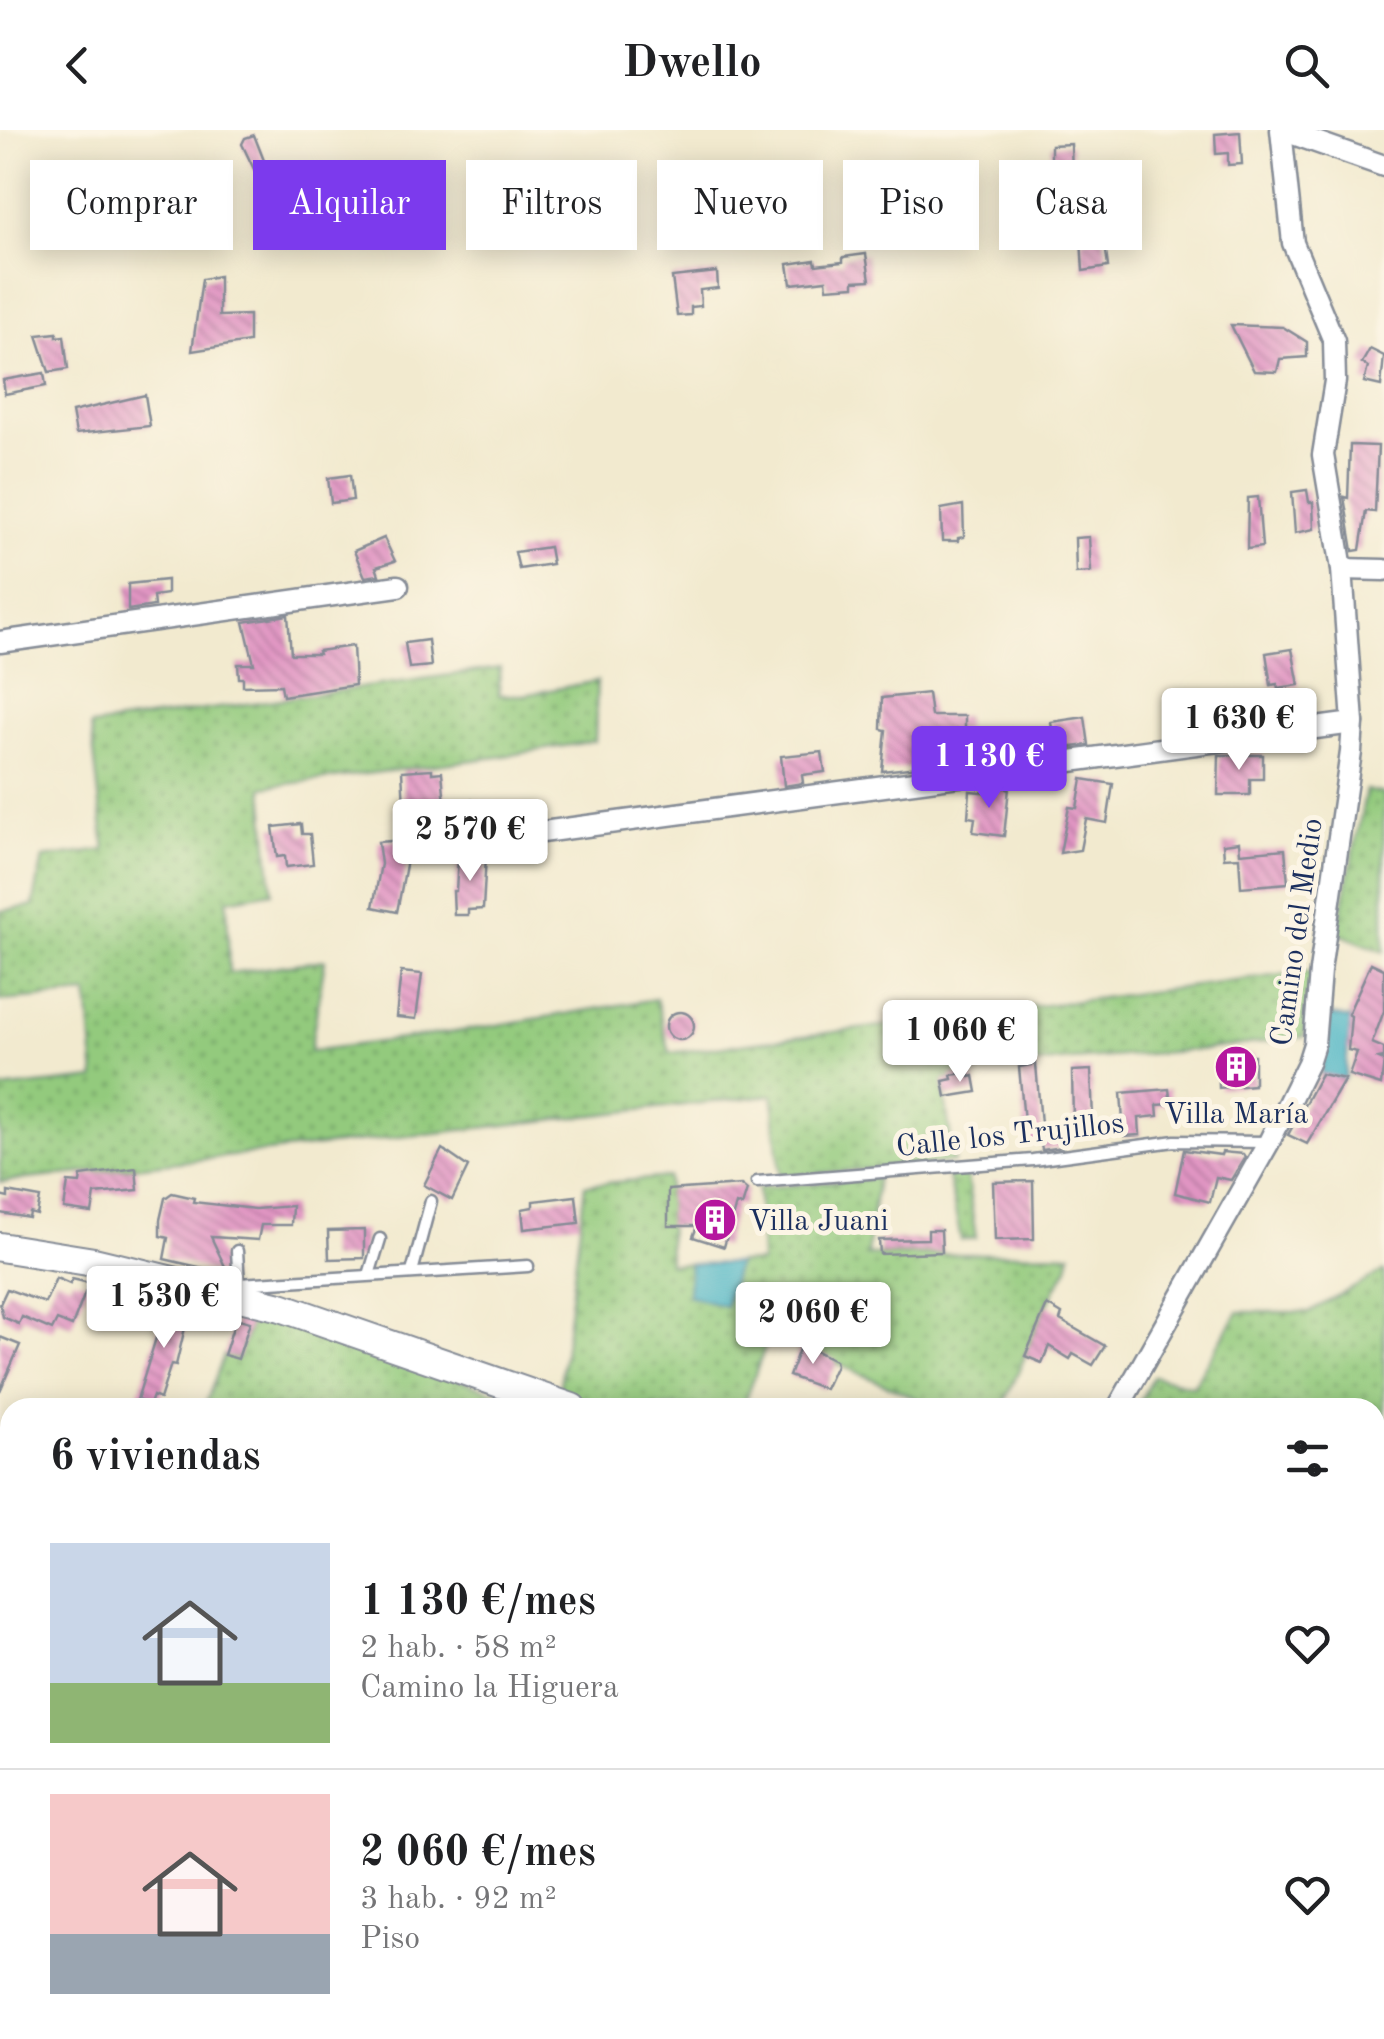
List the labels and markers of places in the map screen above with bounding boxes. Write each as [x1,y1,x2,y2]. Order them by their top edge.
pin: 1 630 € [1147,688,1331,773]
pin: 1 130 € [897,726,1081,811]
pin: 2 570 € [378,799,562,884]
pin: 1 060 € [868,1000,1052,1085]
building icon: Villa María [1213,1044,1259,1090]
place label: Villa María [1164,1100,1308,1130]
building icon: Villa Juani [692,1197,738,1243]
place label: Villa Juani [748,1207,889,1237]
pin: 1 530 € [72,1266,256,1351]
pin: 2 060 € [721,1282,905,1367]

